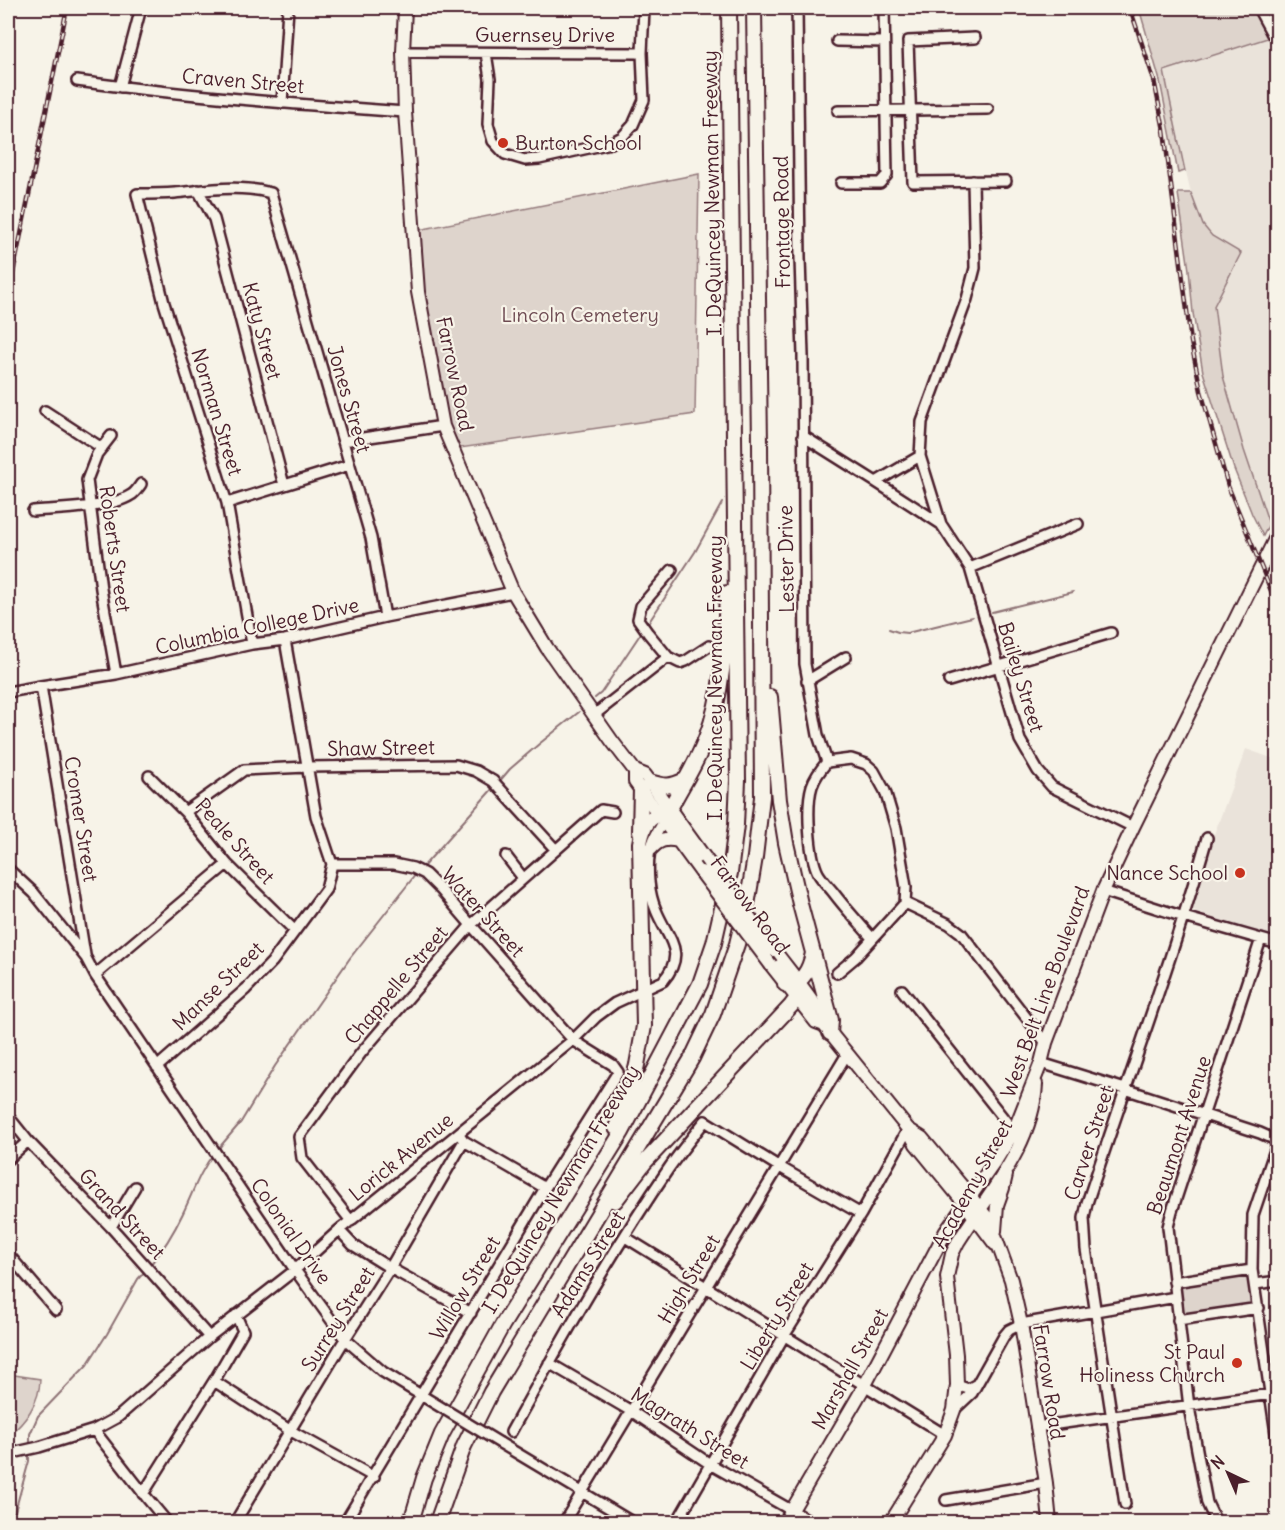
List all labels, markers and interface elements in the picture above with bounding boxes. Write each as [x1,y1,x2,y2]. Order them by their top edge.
street label: Guernsey Drive [475,22,615,47]
street label: I. DeQuincey Newman Freeway [697,50,726,336]
street label: Craven Street [181,63,305,98]
place label: Burton School [515,130,642,155]
marker: Burton School [496,136,510,150]
street label: Frontage Road [768,155,795,289]
street label: Katy Street [237,279,288,383]
park label: Lincoln Cemetery [501,302,659,327]
street label: Farrow Road [431,314,480,434]
street label: Jones Street [322,342,377,456]
street label: Norman Street [186,345,249,479]
street label: Roberts Street [94,484,137,614]
street label: Lester Drive [772,505,799,613]
street label: I. DeQuincey Newman Freeway [702,535,727,821]
street label: Columbia College Drive [153,592,361,659]
street label: Bailey Street [993,619,1050,735]
street label: Shaw Street [327,734,435,761]
street label: Cromer Street [59,754,104,884]
street label: Peale Street [190,793,281,889]
street label: Farrow Road [705,851,796,959]
place label: Nance School [1106,860,1228,885]
street label: Water Street [436,861,530,962]
marker: Nance School [1233,866,1247,880]
street label: West Belt Line Boulevard [995,882,1095,1101]
street label: Chappelle Street [339,920,453,1049]
street label: Manse Street [167,936,269,1035]
street label: Beaumont Avenue [1141,1052,1216,1217]
street label: I. DeQuincey Newman Freeway [476,1060,645,1318]
street label: Carver Street [1058,1082,1119,1203]
street label: Lorick Avenue [344,1107,458,1206]
street label: Academy Street [926,1115,1017,1253]
street label: Grand Street [74,1163,171,1265]
street label: Colonial Drive [246,1173,337,1289]
street label: Adams Street [545,1206,630,1322]
street label: High Street [652,1229,725,1328]
street label: Willow Street [424,1231,505,1344]
street label: Liberty Street [735,1257,819,1374]
street label: Surrey Street [295,1262,380,1376]
street label: Marshall Street [806,1304,893,1434]
street label: Farrow Road [1028,1322,1071,1442]
place label: St Paul Holiness Church [1079,1339,1225,1387]
marker: St Paul Holiness Church [1230,1356,1244,1370]
street label: Magrath Street [627,1381,754,1474]
north arrow [1198,1443,1258,1503]
text: N [1207,1451,1229,1473]

